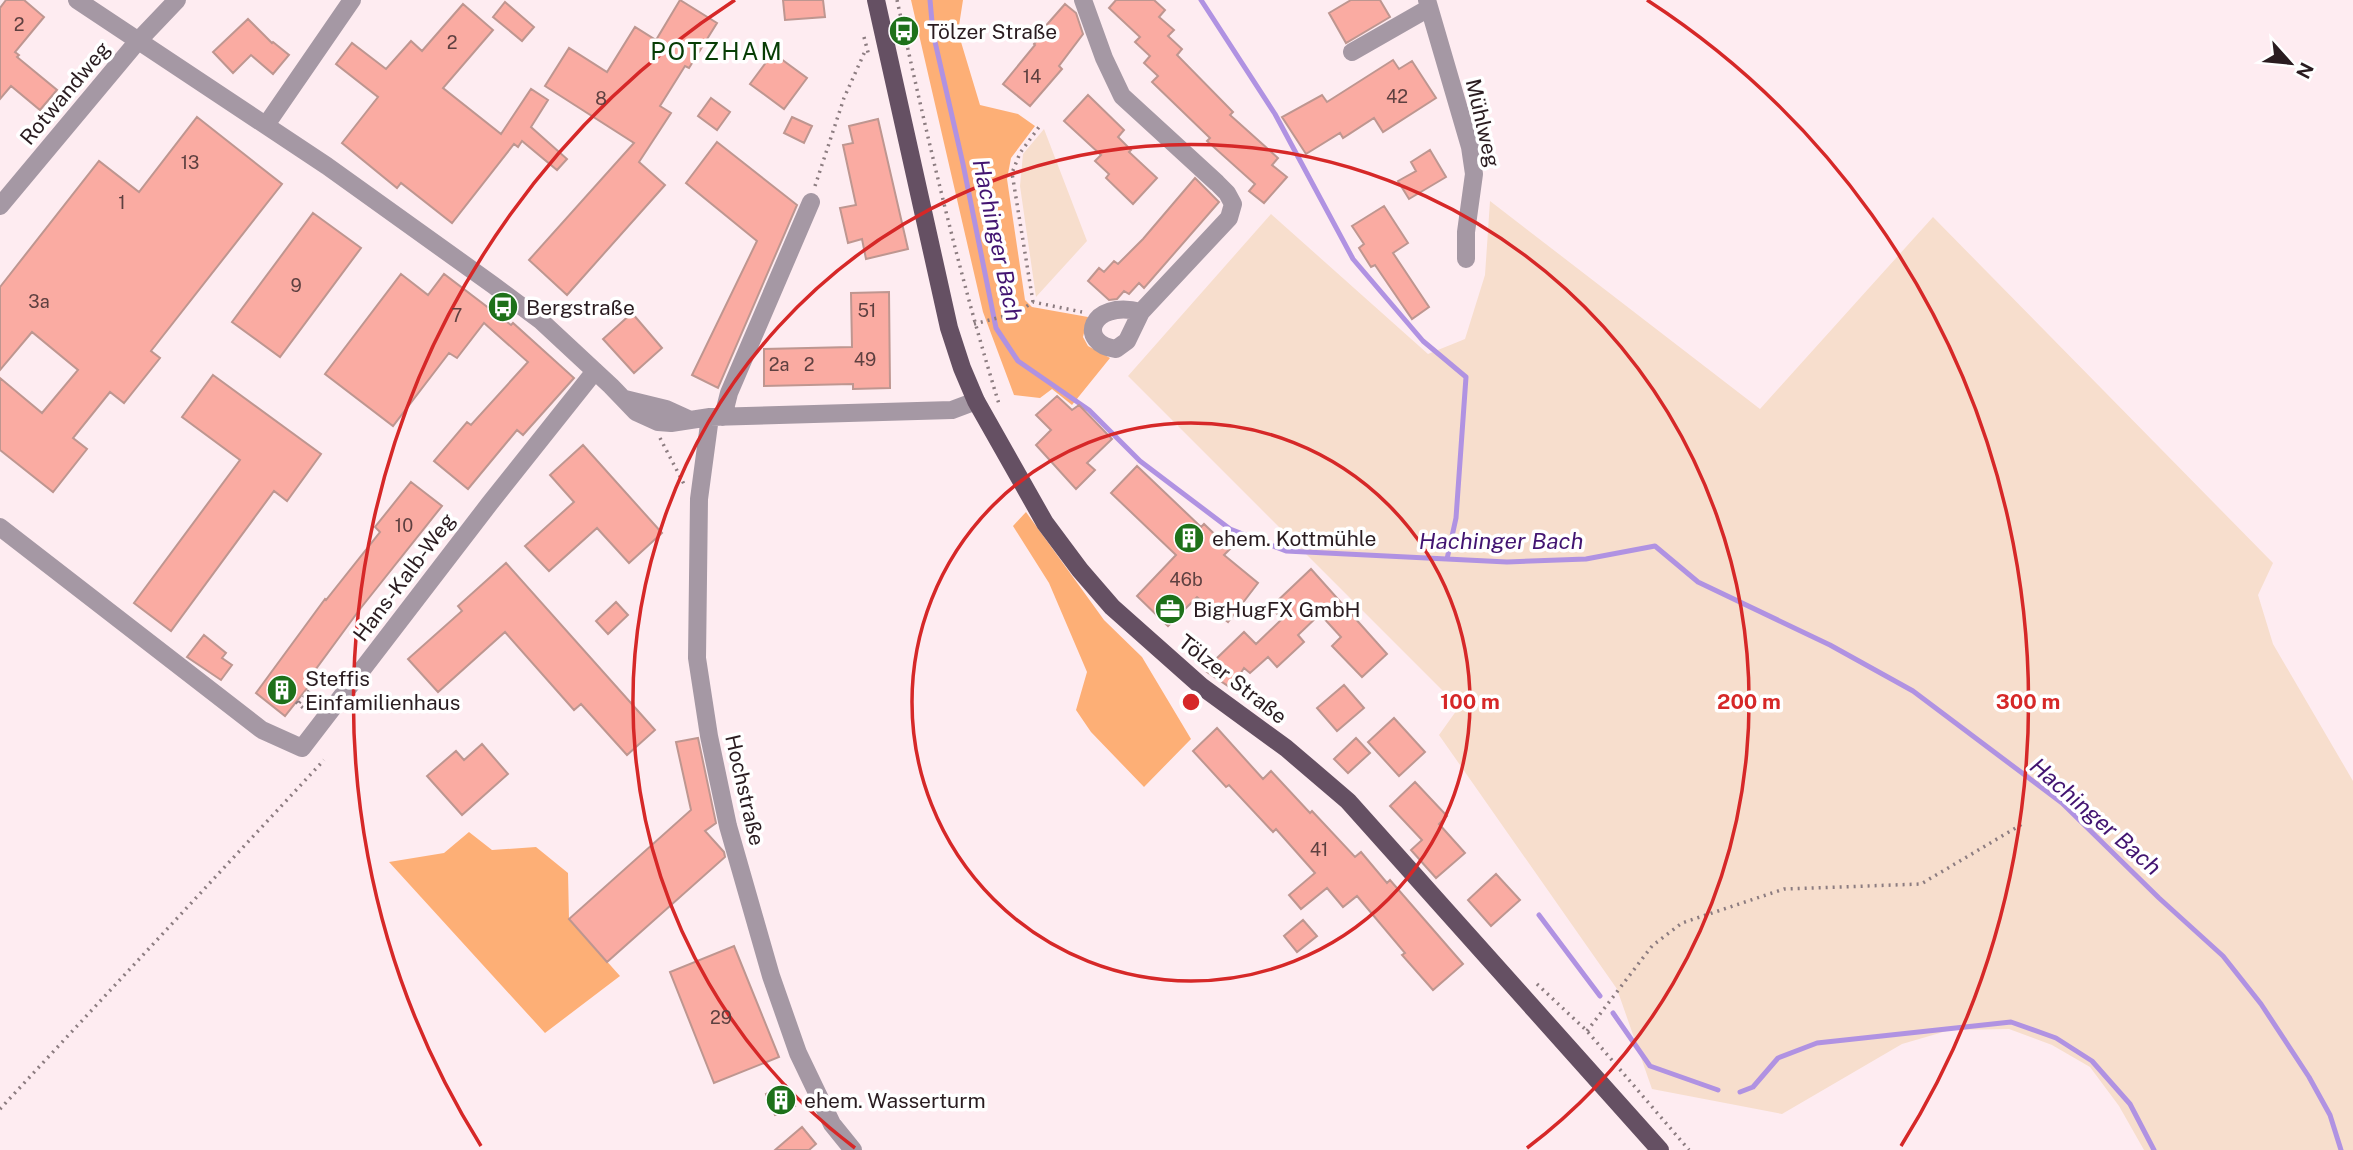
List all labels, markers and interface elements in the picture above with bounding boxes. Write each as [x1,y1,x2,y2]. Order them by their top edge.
house number: 2 [14,14,24,35]
bus stop icon: Tölzer Straße [887,14,921,48]
place label: Tölzer Straße [927,19,1057,44]
north arrow [2255,28,2325,98]
house number: 2 [447,32,457,53]
street label: Rotwandweg [15,36,115,150]
district label: POTZHAM [650,37,784,65]
text: N [2292,59,2318,82]
house number: 14 [1023,66,1041,87]
street label: Mühlweg [1461,76,1505,170]
house number: 42 [1386,86,1408,107]
house number: 8 [595,88,607,109]
house number: 13 [181,152,199,173]
water label: Hachinger Bach [968,157,1028,323]
house number: 1 [118,192,126,213]
house number: 9 [290,275,302,296]
bus stop icon: Bergstraße [486,290,520,324]
house number: 3a [28,291,50,312]
place label: Bergstraße [526,295,635,320]
house number: 51 [858,300,876,321]
house number: 7 [452,305,462,326]
house number: 49 [854,349,876,370]
house number: 2a [769,354,789,375]
house number: 2 [804,354,814,375]
street label: Hans-Kalb-Weg [348,508,460,646]
house number: 10 [395,515,413,536]
building icon: ehem. Kottmühle [1172,521,1206,555]
place label: ehem. Kottmühle [1212,526,1377,551]
water label: Hachinger Bach [1419,527,1583,554]
house number: 46b [1169,569,1203,590]
office icon: BigHugFX GmbH [1153,592,1187,626]
place label: BigHugFX GmbH [1193,597,1361,622]
street label: Tölzer Straße [1174,629,1292,729]
place label: Steffis Einfamilienhaus [305,666,460,715]
building icon: Steffis Einfamilienhaus [265,673,299,707]
text: 100 m [1440,689,1500,714]
text: 200 m [1717,689,1781,714]
text: 300 m [1996,689,2060,714]
centre of rings [1179,690,1203,714]
street label: Hochstraße [720,732,770,848]
water label: Hachinger Bach [2025,752,2167,880]
house number: 41 [1310,839,1328,860]
house number: 29 [710,1007,732,1028]
building icon: ehem. Wasserturm [764,1083,798,1117]
place label: ehem. Wasserturm [804,1088,986,1113]

